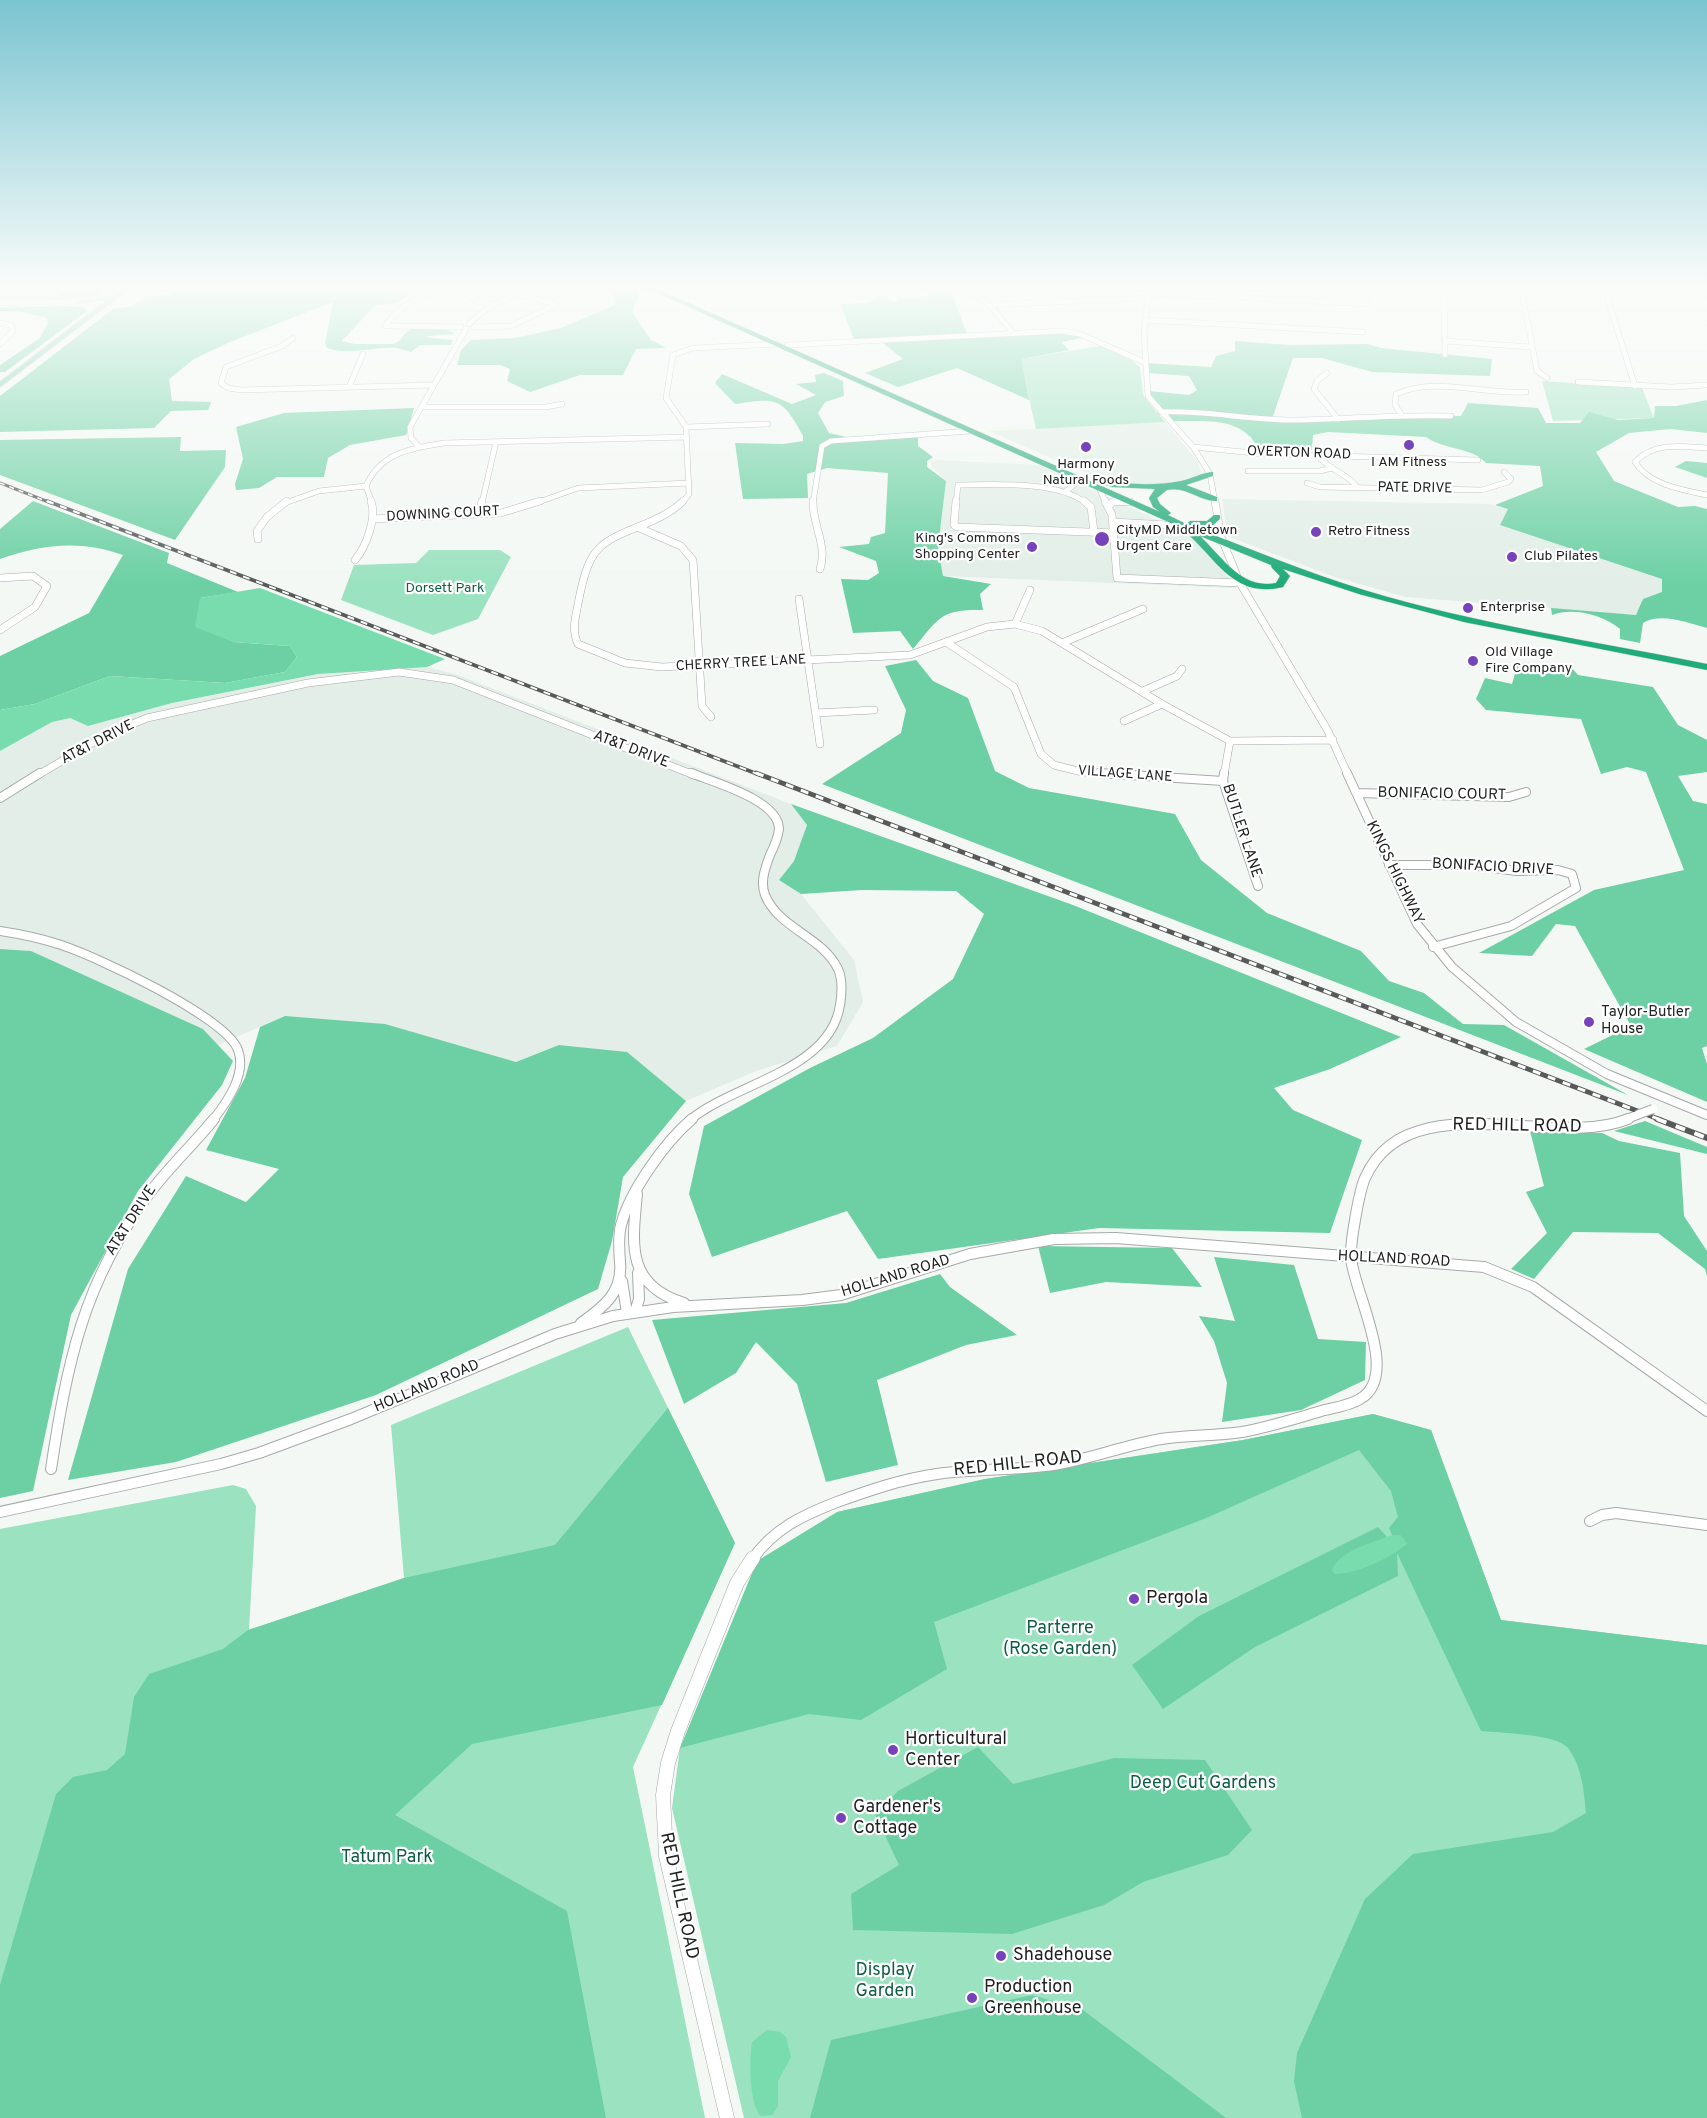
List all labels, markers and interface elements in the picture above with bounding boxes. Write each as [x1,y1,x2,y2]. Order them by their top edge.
marker: I AM Fitness [1402,438,1416,452]
marker: Harmony Natural Foods [1079,440,1093,454]
street label: OVERTON ROAD [1247,444,1351,464]
place label: I AM Fitness [1371,455,1447,471]
place label: Harmony Natural Foods [1043,457,1129,490]
street label: PATE DRIVE [1377,480,1453,498]
street label: DOWNING COURT [386,504,500,526]
place label: CityMD Middletown Urgent Care [1116,523,1237,556]
place label: Retro Fitness [1328,524,1410,540]
marker: Retro Fitness [1309,525,1323,539]
marker: CityMD Middletown Urgent Care [1093,530,1111,548]
place label: King's Commons Shopping Center [914,531,1020,564]
marker: King's Commons Shopping Center [1025,540,1039,554]
place label: Club Pilates [1524,549,1598,565]
marker: Club Pilates [1505,550,1519,564]
park label: Dorsett Park [406,581,484,597]
place label: Enterprise [1480,600,1545,616]
marker: Enterprise [1461,601,1475,615]
place label: Old Village Fire Company [1485,645,1572,678]
street label: CHERRY TREE LANE [675,652,807,676]
marker: Old Village Fire Company [1466,654,1480,668]
street label: AT&T DRIVE [58,717,138,769]
street label: AT&T DRIVE [590,727,672,773]
street label: VILLAGE LANE [1077,763,1173,787]
street label: BUTLER LANE [1217,782,1265,880]
street label: BONIFACIO COURT [1377,785,1507,805]
street label: KINGS HIGHWAY [1361,818,1427,928]
street label: BONIFACIO DRIVE [1431,856,1555,880]
place label: Taylor-Butler House [1601,1004,1690,1039]
marker: Taylor-Butler House [1582,1015,1596,1029]
street label: RED HILL ROAD [1452,1115,1582,1139]
street label: AT&T DRIVE [103,1183,161,1259]
street label: HOLLAND ROAD [1337,1248,1451,1272]
street label: HOLLAND ROAD [839,1252,953,1302]
street label: HOLLAND ROAD [372,1357,482,1417]
street label: RED HILL ROAD [952,1447,1084,1483]
place label: Pergola [1146,1588,1208,1610]
marker: Pergola [1127,1592,1141,1606]
park label: Parterre (Rose Garden) [1003,1618,1117,1660]
place label: Horticultural Center [905,1729,1007,1772]
marker: Horticultural Center [886,1743,900,1757]
park label: Deep Cut Gardens [1130,1773,1276,1795]
place label: Gardener's Cottage [853,1797,941,1840]
marker: Gardener's Cottage [834,1811,848,1825]
street label: RED HILL ROAD [654,1830,702,1962]
park label: Tatum Park [341,1847,433,1869]
place label: Shadehouse [1013,1945,1112,1967]
marker: Shadehouse [994,1949,1008,1963]
park label: Display Garden [855,1960,915,2002]
place label: Production Greenhouse [984,1977,1081,2020]
marker: Production Greenhouse [965,1991,979,2005]

